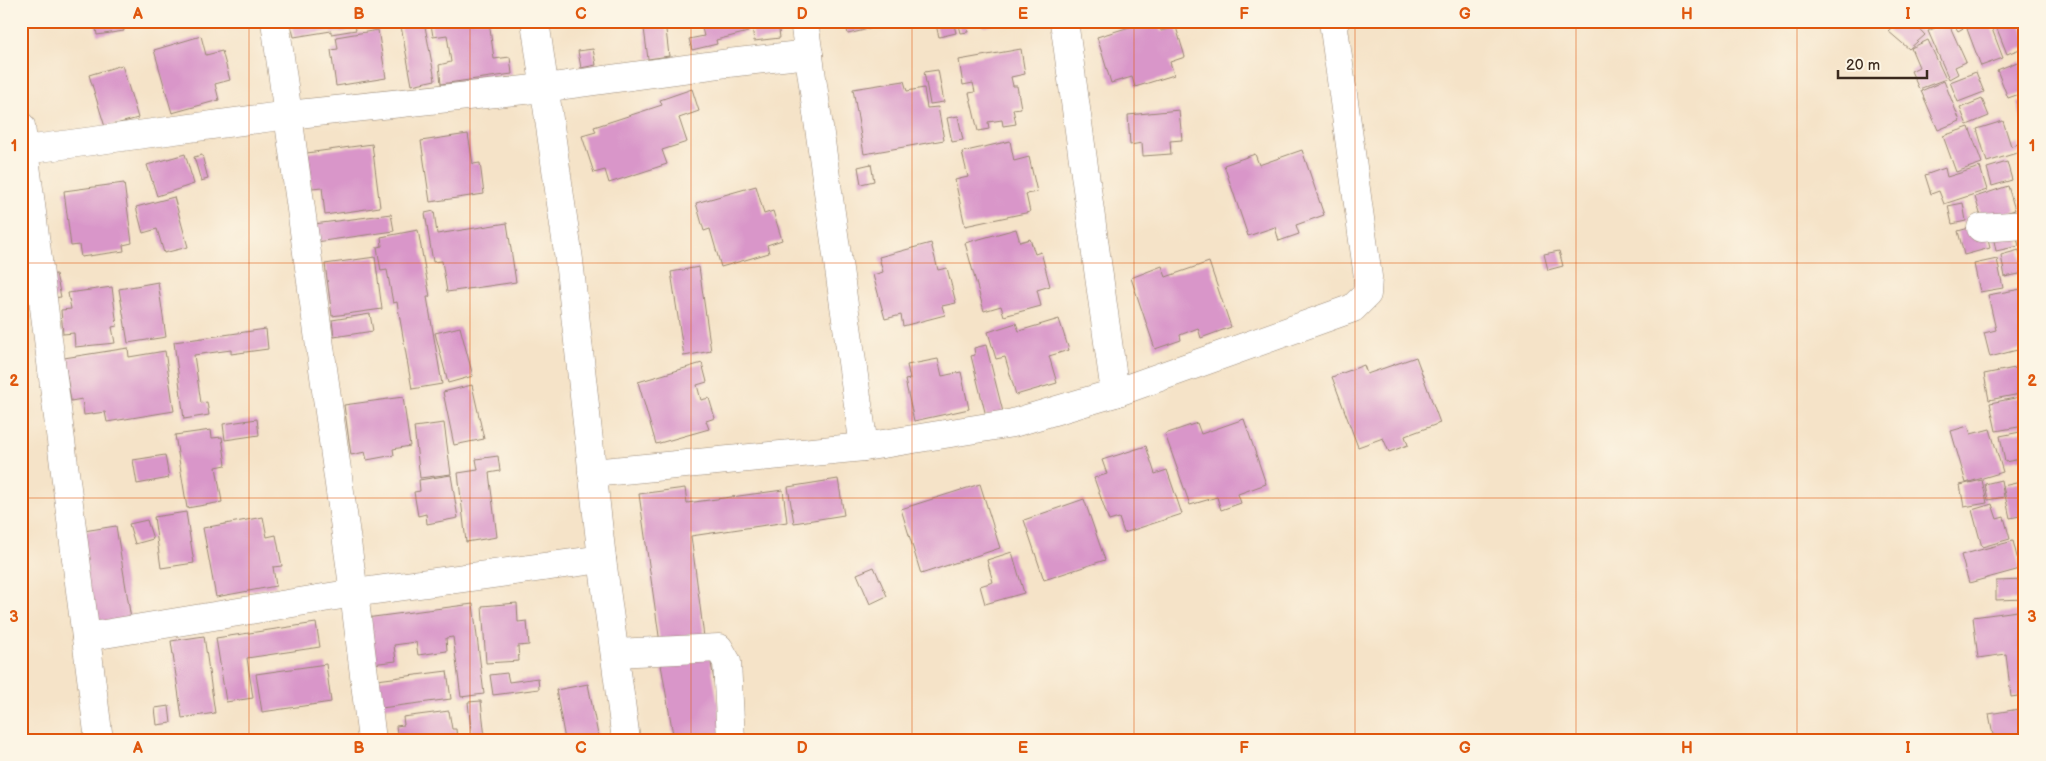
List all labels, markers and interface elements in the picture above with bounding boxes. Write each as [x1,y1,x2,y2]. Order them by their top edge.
text: A [132,5,143,24]
text: B [353,5,365,24]
text: C [575,5,587,24]
text: D [796,5,808,24]
text: E [1018,5,1028,24]
text: F [1239,5,1249,24]
text: G [1459,5,1471,24]
text: H [1681,5,1693,24]
text: I [1905,5,1911,24]
scale bar [1838,48,1927,80]
text: 20 m [1846,56,1880,75]
text: 1 [11,137,17,156]
text: 1 [2029,137,2035,156]
text: 2 [9,372,19,391]
text: 2 [2027,372,2037,391]
text: 3 [9,608,19,627]
text: 3 [2027,608,2037,627]
text: A [132,739,143,758]
text: B [353,739,365,758]
text: C [575,739,587,758]
text: D [796,739,808,758]
text: E [1018,739,1028,758]
text: F [1239,739,1249,758]
text: G [1459,739,1471,758]
text: H [1681,739,1693,758]
text: I [1905,739,1911,758]

